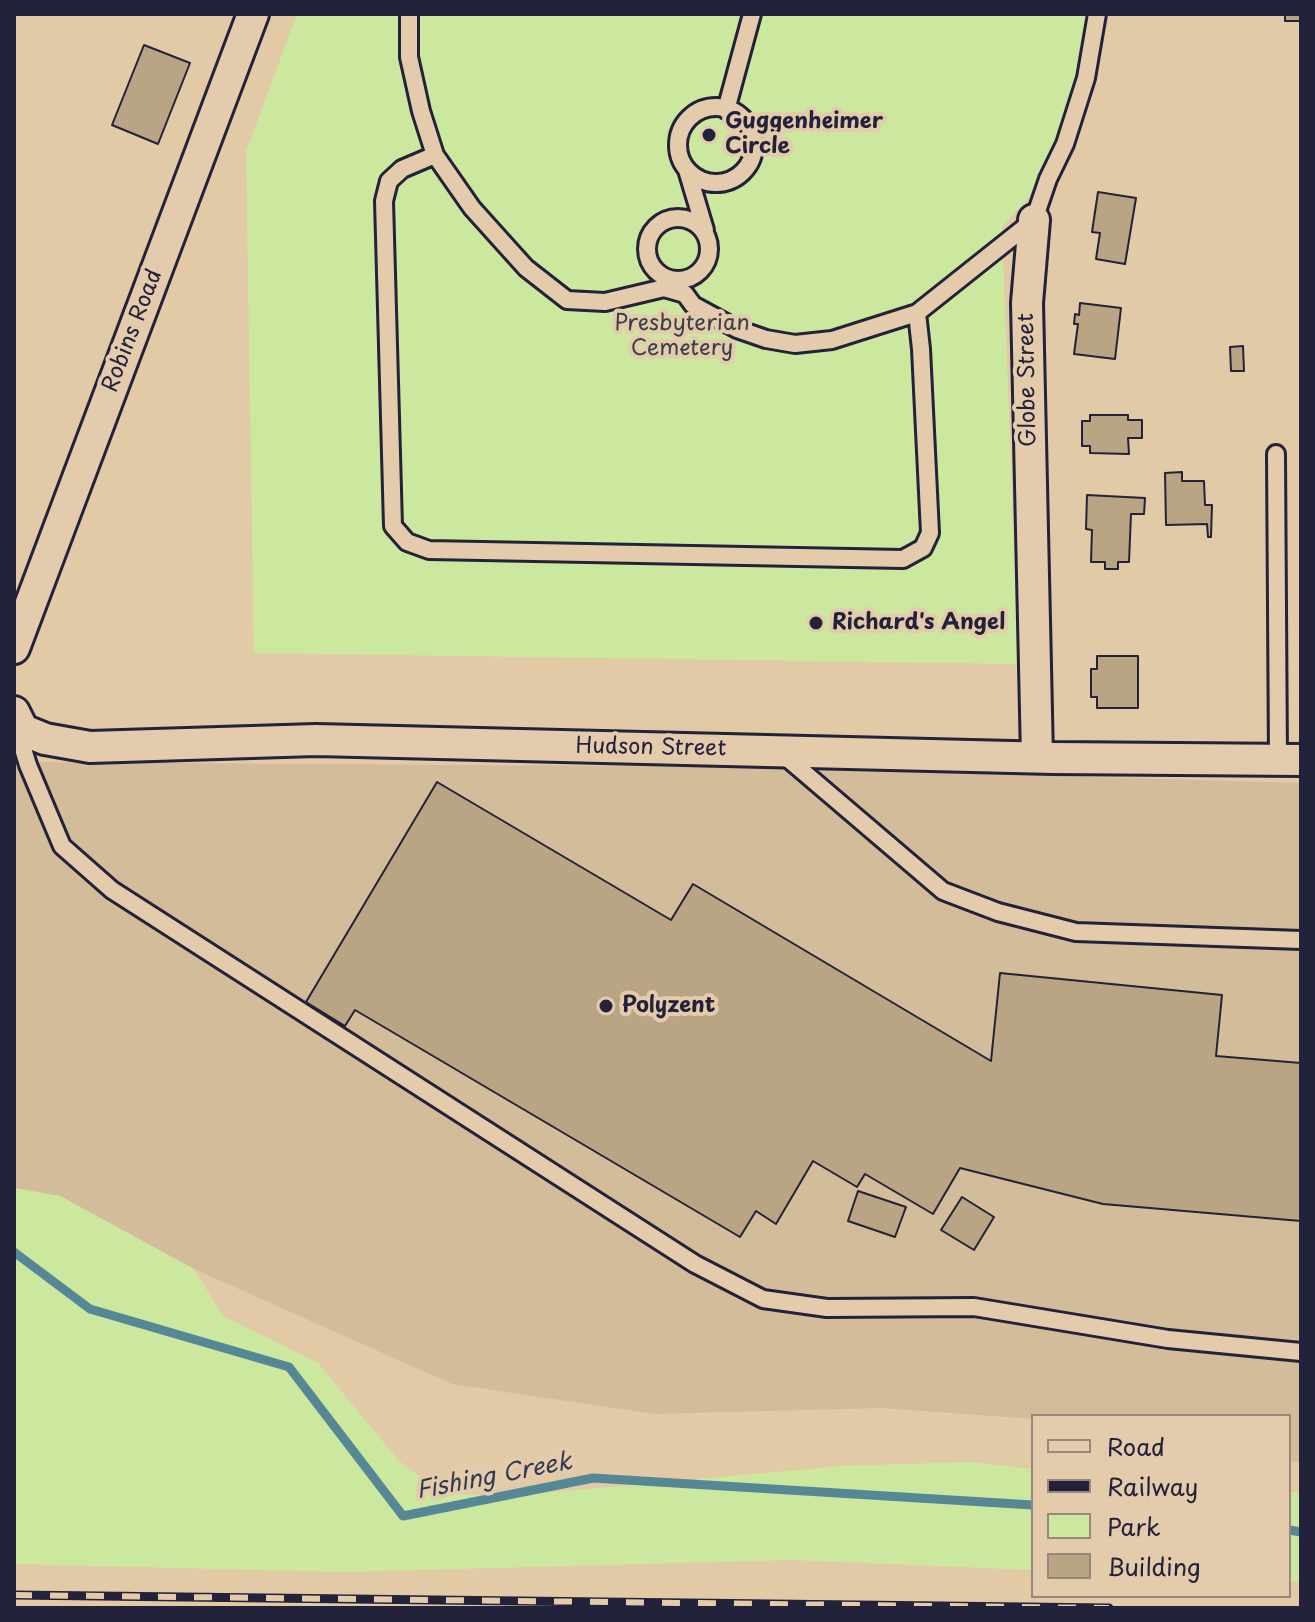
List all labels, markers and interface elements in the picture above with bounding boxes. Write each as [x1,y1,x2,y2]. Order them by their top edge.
place label: Guggenheimer Circle [725,109,883,160]
marker: Guggenheimer Circle [700,126,718,144]
street label: Robins Road [97,266,169,396]
park label: Presbyterian Cemetery [614,311,750,362]
street label: Globe Street [1014,313,1042,447]
place label: Richard's Angel [832,610,1005,636]
marker: Richard's Angel [807,614,825,632]
street label: Hudson Street [575,733,727,763]
place label: Polyzent [622,993,715,1019]
marker: Polyzent [597,997,615,1015]
legend [1031,1414,1291,1598]
text: Road [1107,1428,1165,1464]
water label: Fishing Creek [414,1448,574,1506]
text: Railway [1107,1468,1198,1504]
text: Park [1107,1508,1161,1544]
text: Building [1107,1548,1201,1584]

